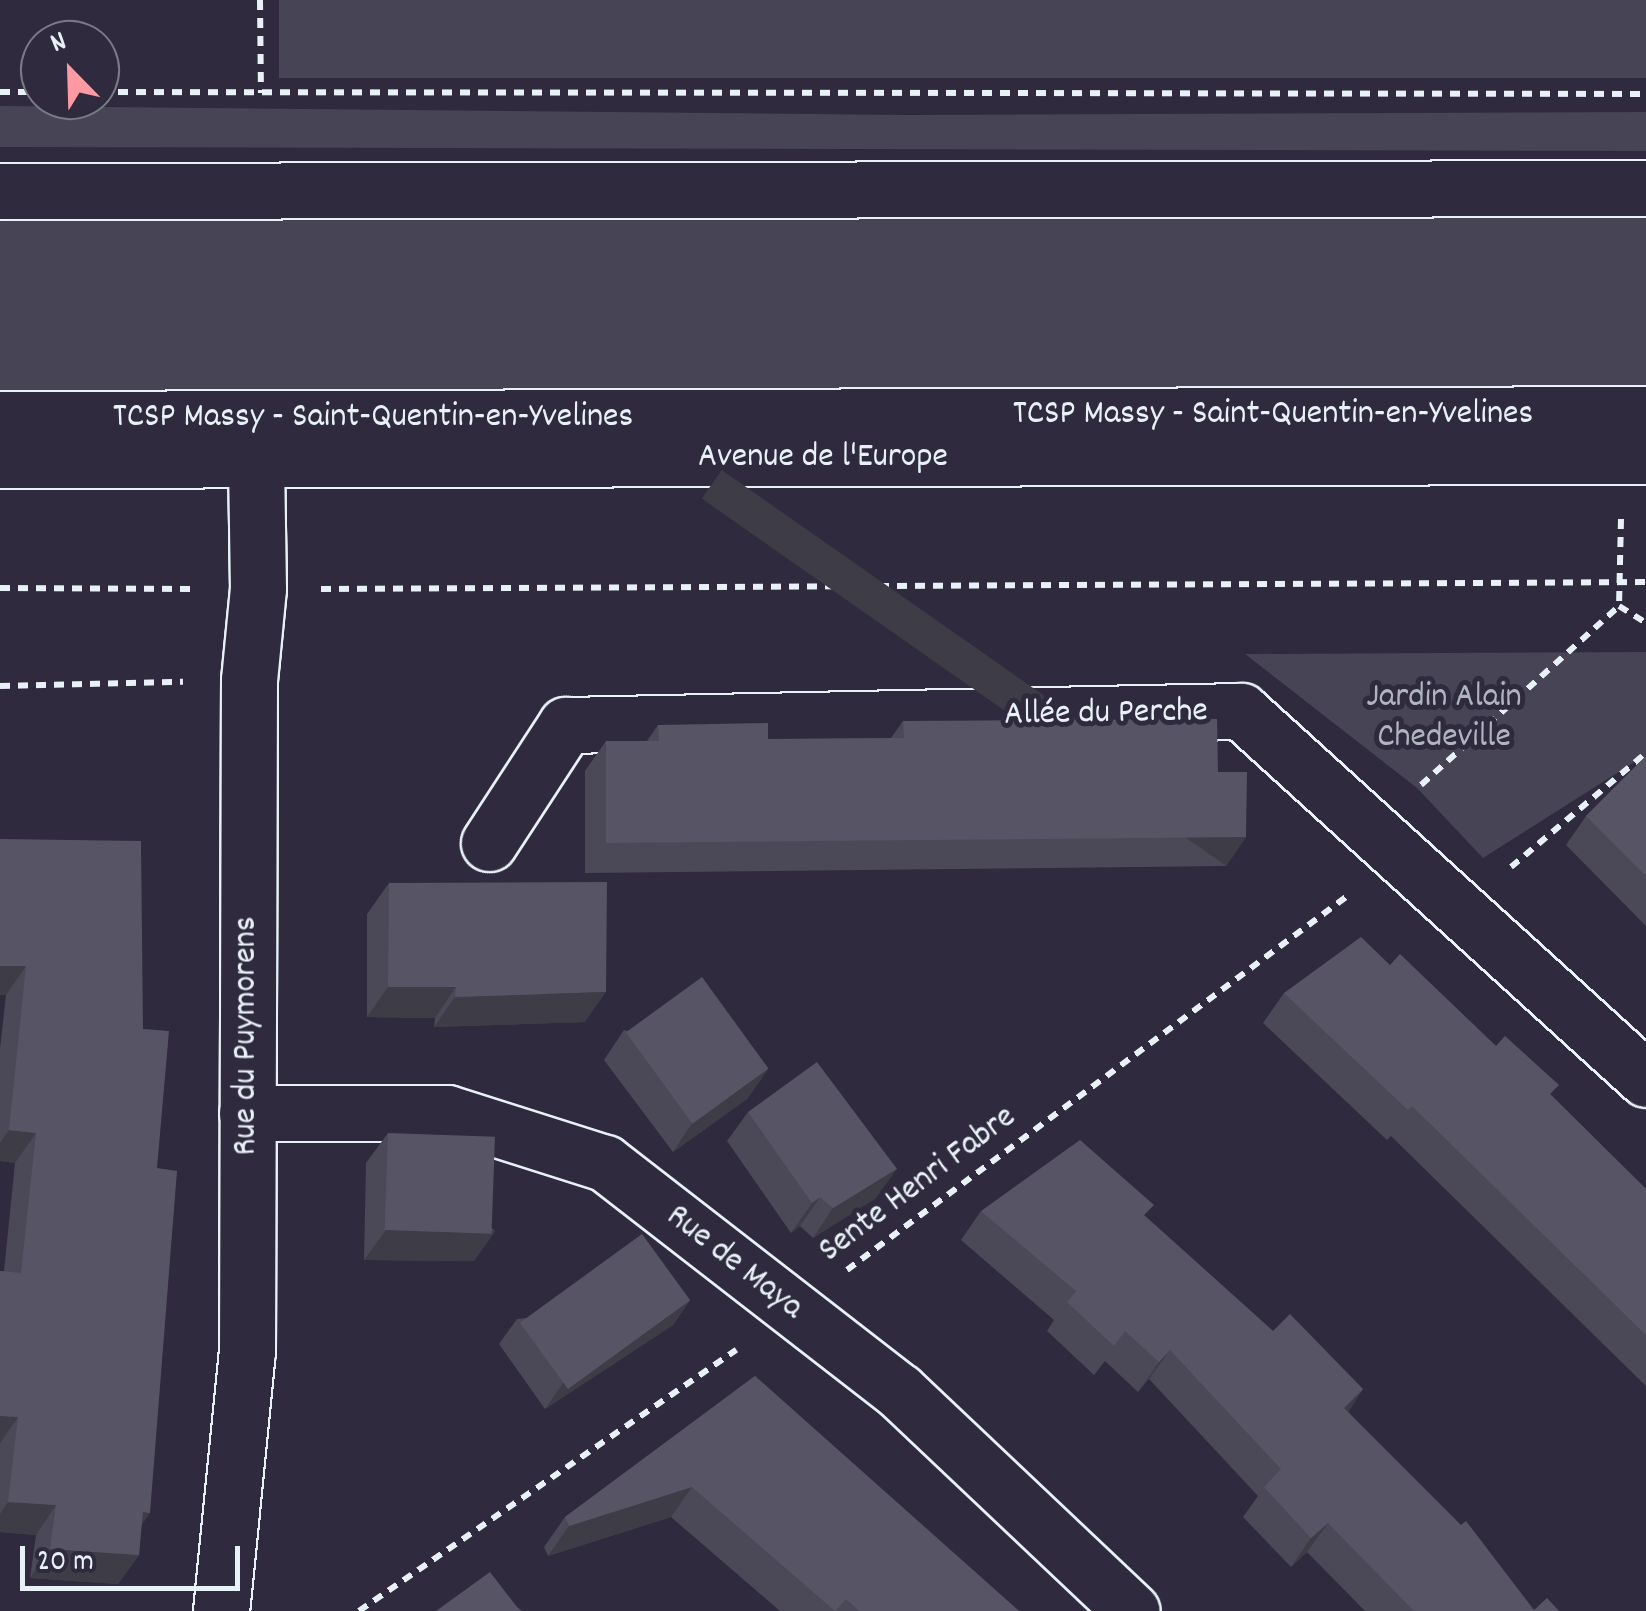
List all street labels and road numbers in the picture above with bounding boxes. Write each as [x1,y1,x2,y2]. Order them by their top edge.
street label: TCSP Massy - Saint-Quentin-en-Yvelines [1013,394,1533,436]
street label: TCSP Massy - Saint-Quentin-en-Yvelines [113,397,633,439]
street label: Avenue de l'Europe [698,437,948,479]
street label: Allée du Perche [1004,691,1208,737]
street label: Rue du Puymorens [226,916,268,1156]
street label: Sente Henri Fabre [811,1097,1025,1273]
street label: Rue de Maya [657,1196,811,1330]

